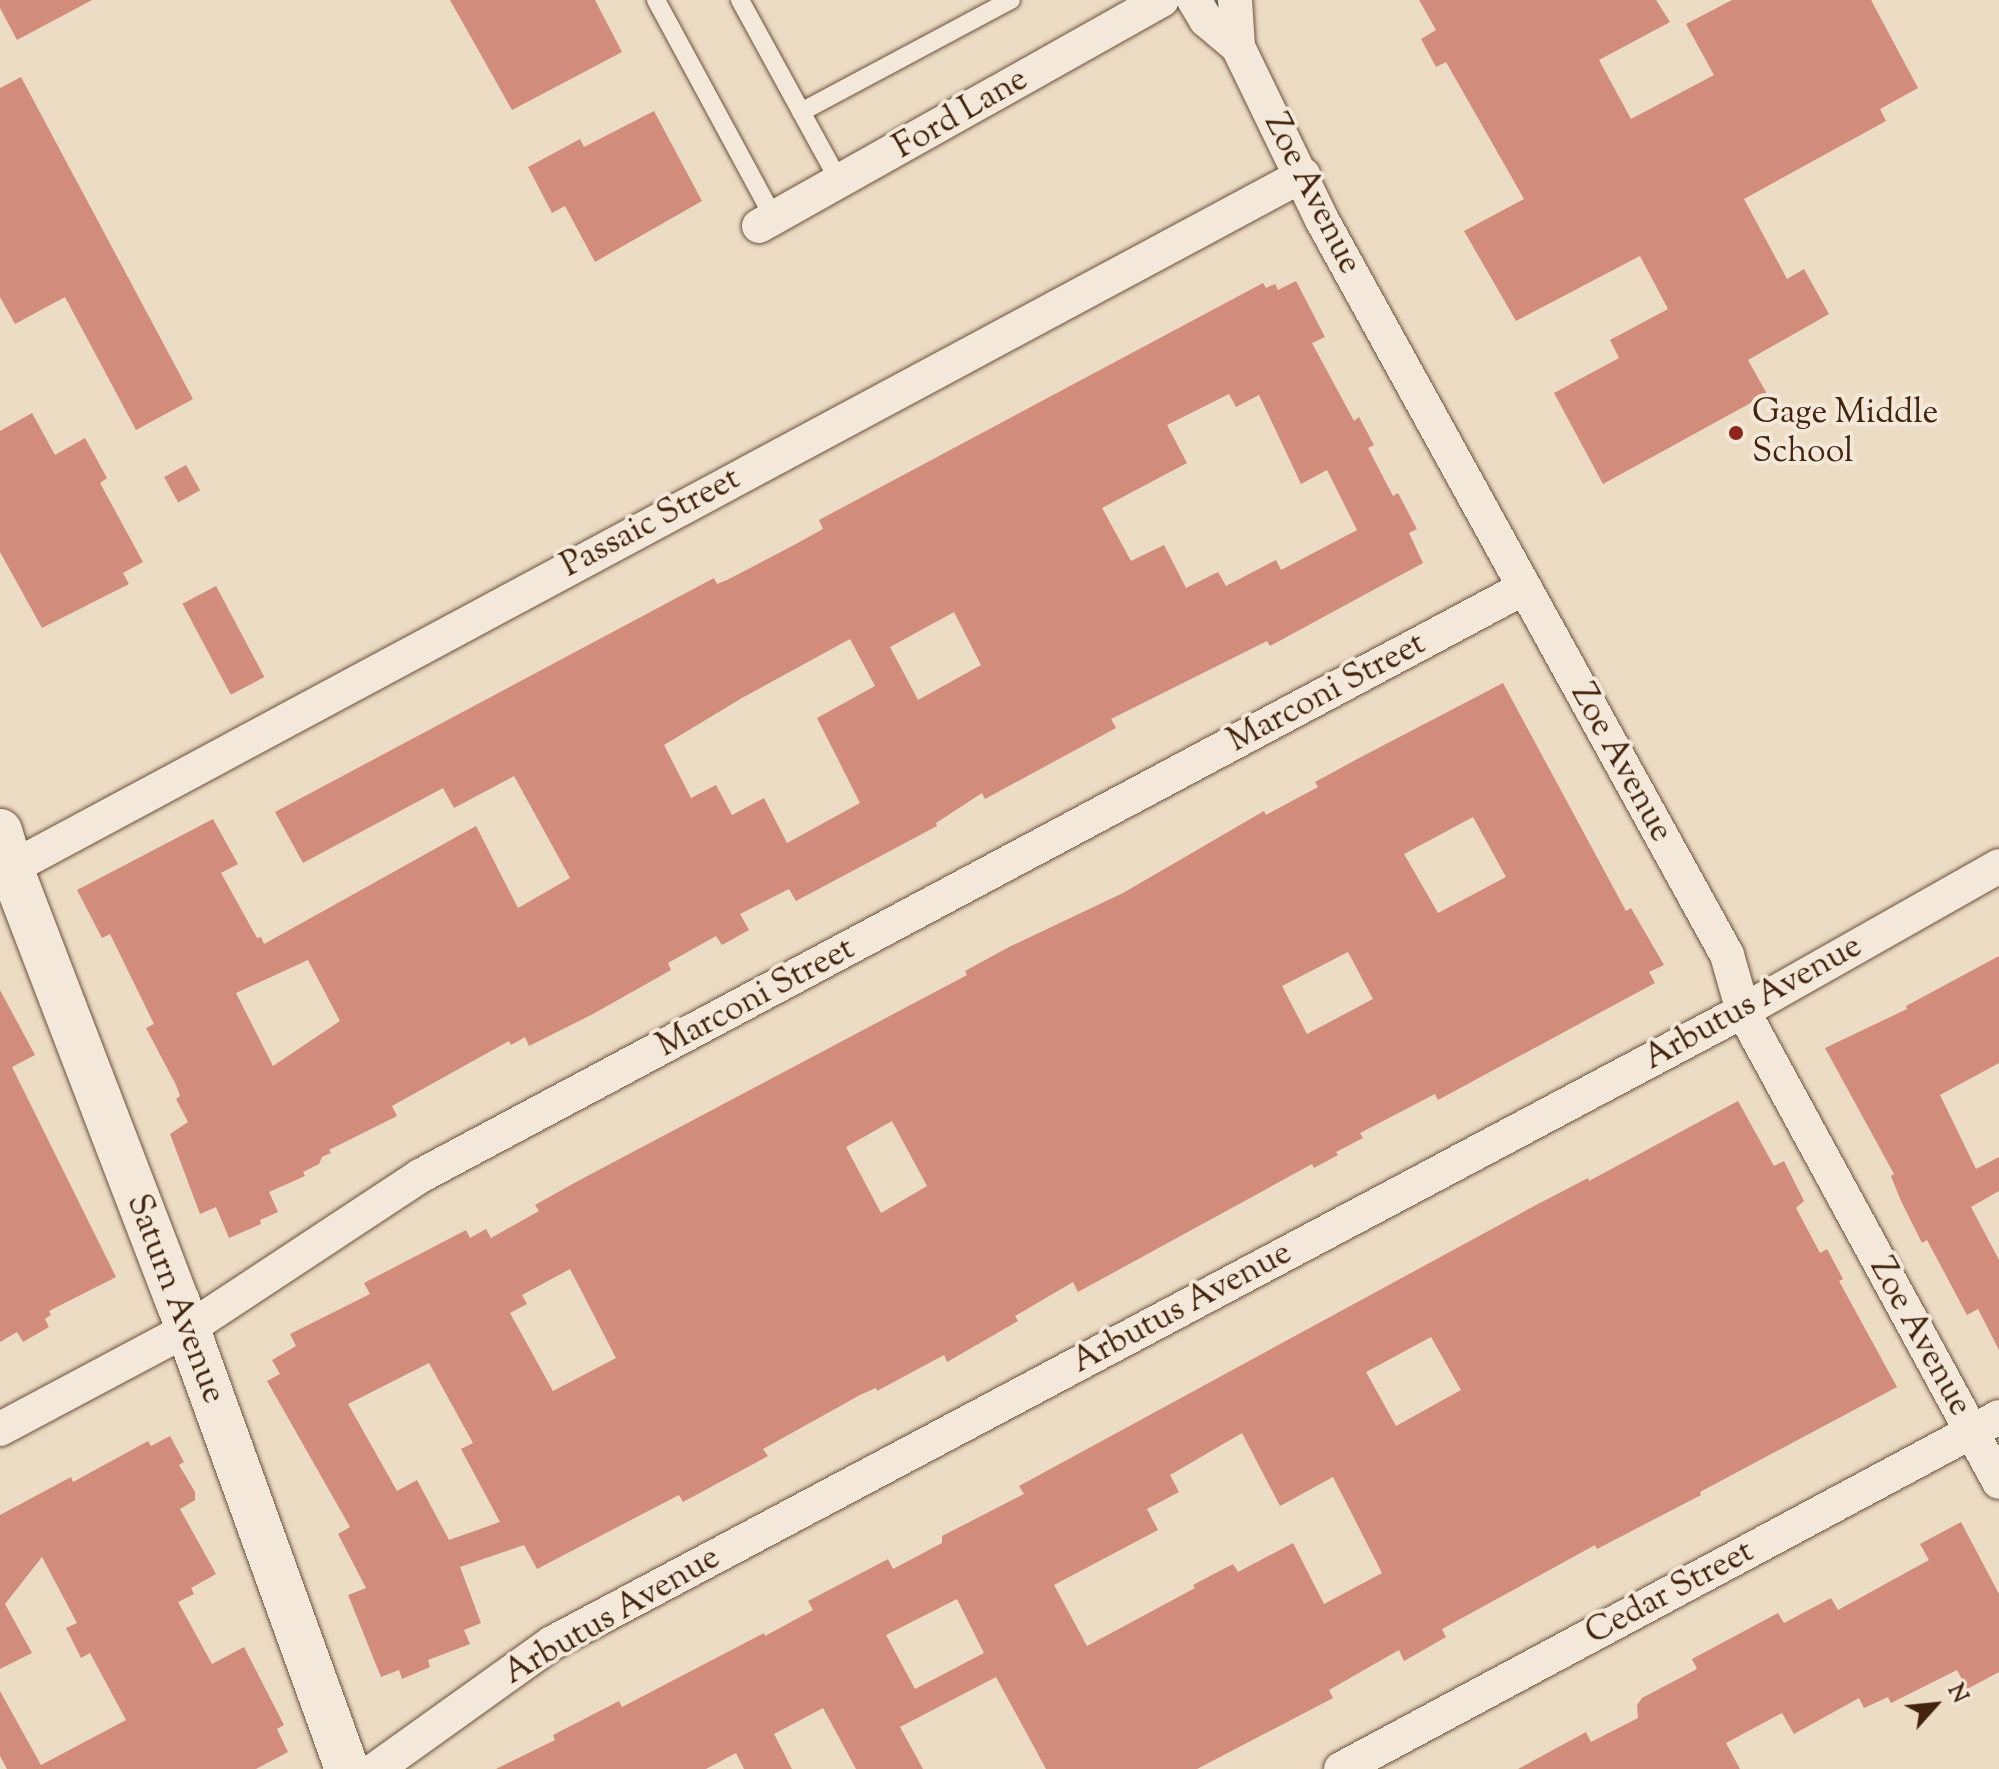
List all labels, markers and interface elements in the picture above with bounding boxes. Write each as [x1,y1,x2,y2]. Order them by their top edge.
street label: Ford Lane [887,59,1035,169]
street label: Zoe Avenue [1254,107,1370,281]
place label: Gage Middle School [1752,393,1938,472]
marker: Gage Middle School [1727,424,1745,442]
street label: Passaic Street [555,459,747,587]
street label: Marconi Street [1221,624,1433,762]
street label: Zoe Avenue [1561,677,1681,849]
street label: Arbutus Avenue [1637,926,1869,1080]
street label: Marconi Street [650,929,862,1067]
street label: Saturn Avenue [116,1189,234,1409]
street label: Arbutus Avenue [1065,1233,1299,1383]
street label: Zoe Avenue [1860,1251,1980,1423]
street label: Cedar Street [1579,1532,1761,1654]
street label: Arbutus Avenue [497,1538,727,1694]
north arrow [1895,1665,1975,1745]
text: N [1938,1679,1975,1709]

